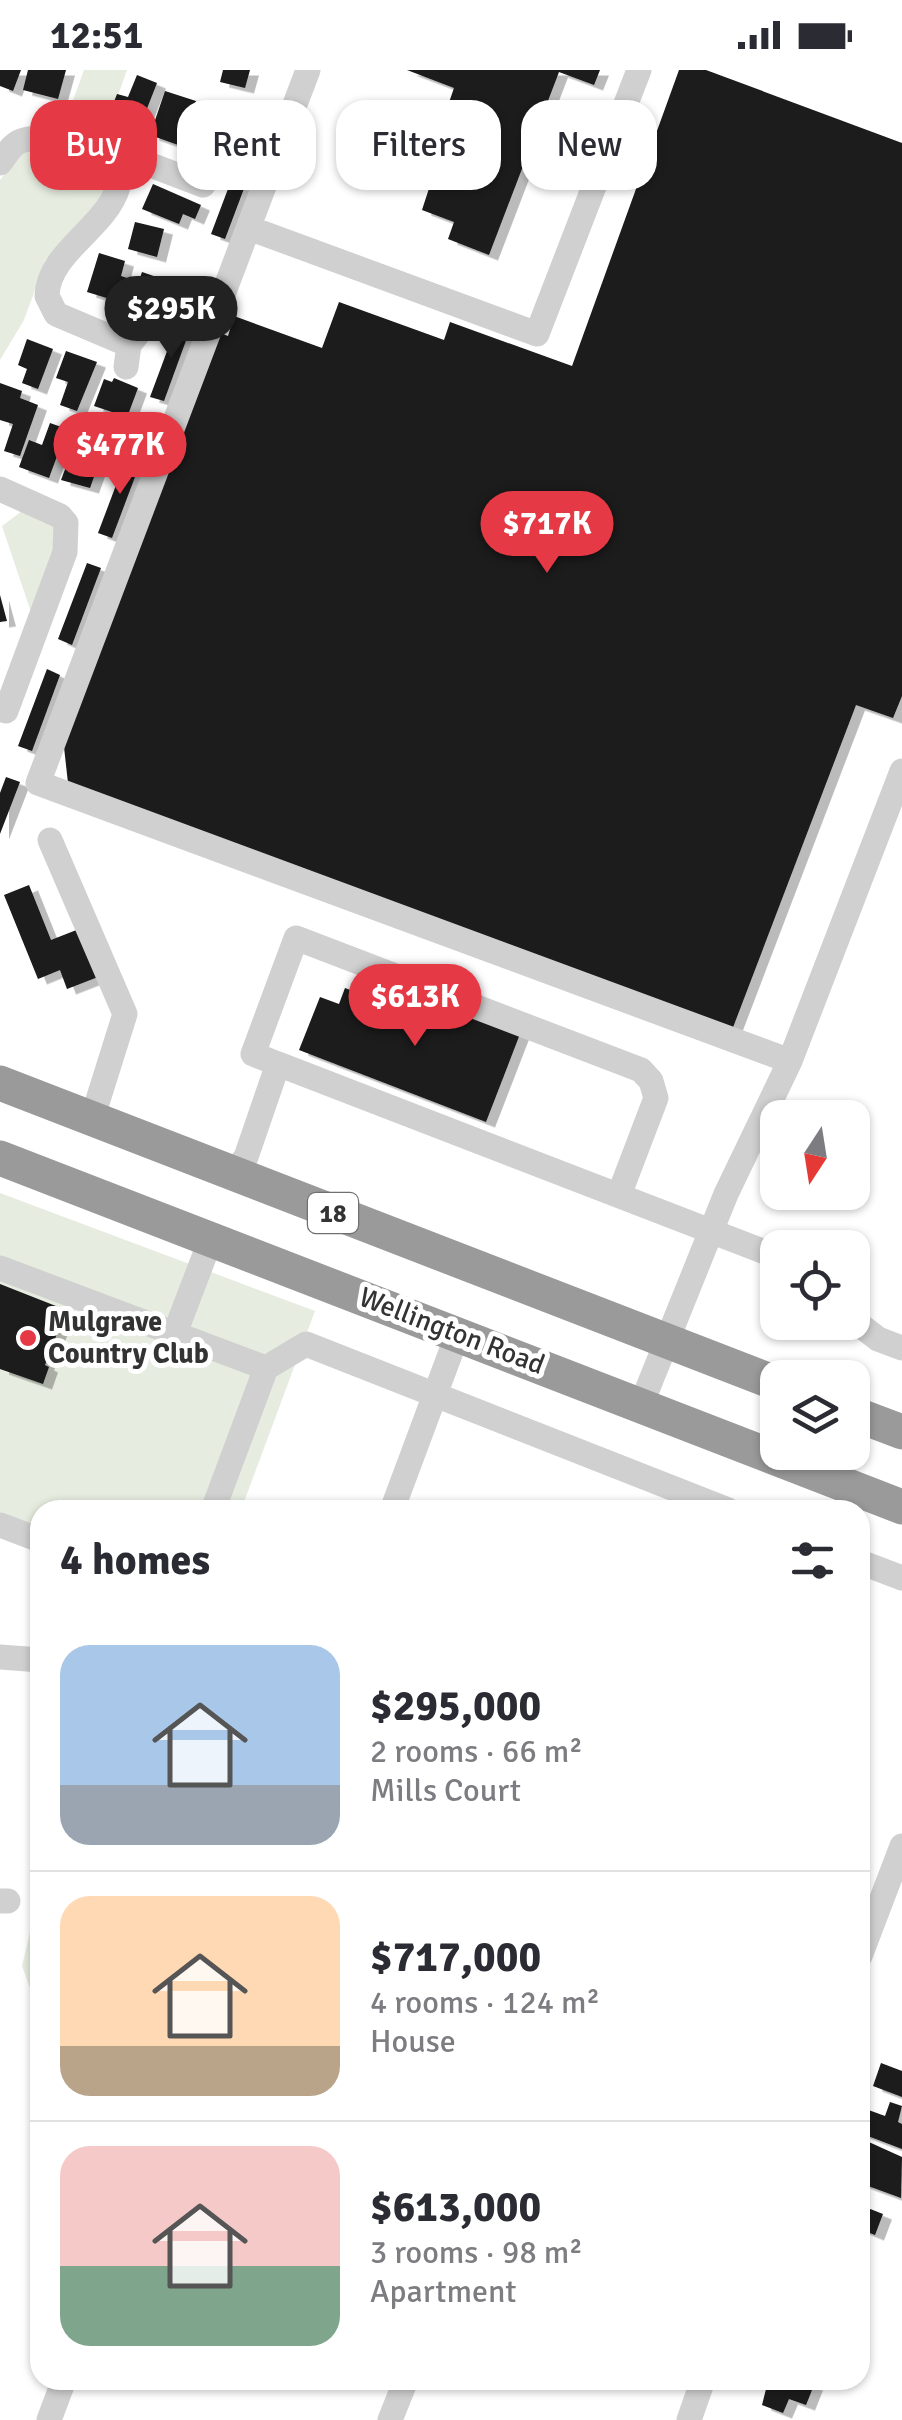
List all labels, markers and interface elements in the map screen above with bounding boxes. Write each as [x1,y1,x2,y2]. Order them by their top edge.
text: 12:51 [50,12,143,59]
chip: Buy [30,100,157,190]
chip: Rent [177,100,316,190]
chip: Filters [336,100,501,190]
chip: New [521,100,657,190]
pin: $295K [101,276,241,361]
text: $295K [127,289,215,328]
pin: $477K [50,412,190,497]
text: $477K [76,425,164,464]
pin: $717K [477,491,617,576]
text: $717K [503,504,591,543]
pin: $613K [345,964,485,1049]
text: $613K [371,977,459,1016]
north arrow [760,1100,870,1210]
map controls [760,1100,870,1470]
road number: 18 [308,1193,358,1233]
button: locate [760,1230,870,1340]
street label: Wellington Road [354,1280,550,1382]
place label: Mulgrave Country Club [48,1305,209,1371]
marker: Mulgrave Country Club [17,1327,39,1349]
button: layers [760,1360,870,1470]
icon: filters [785,1533,840,1588]
text: 4 homes [60,1535,210,1586]
text: $295,000 [370,1681,541,1732]
icon: home [140,1685,260,1805]
text: 2 rooms · 66 m² [370,1732,583,1771]
text: Mills Court [370,1771,521,1810]
text: $717,000 [370,1932,541,1983]
icon: home [140,1936,260,2056]
text: 4 rooms · 124 m² [370,1983,600,2022]
text: House [370,2022,456,2061]
text: $613,000 [370,2182,541,2233]
icon: home [140,2186,260,2306]
text: 3 rooms · 98 m² [370,2233,583,2272]
text: Apartment [370,2272,517,2311]

